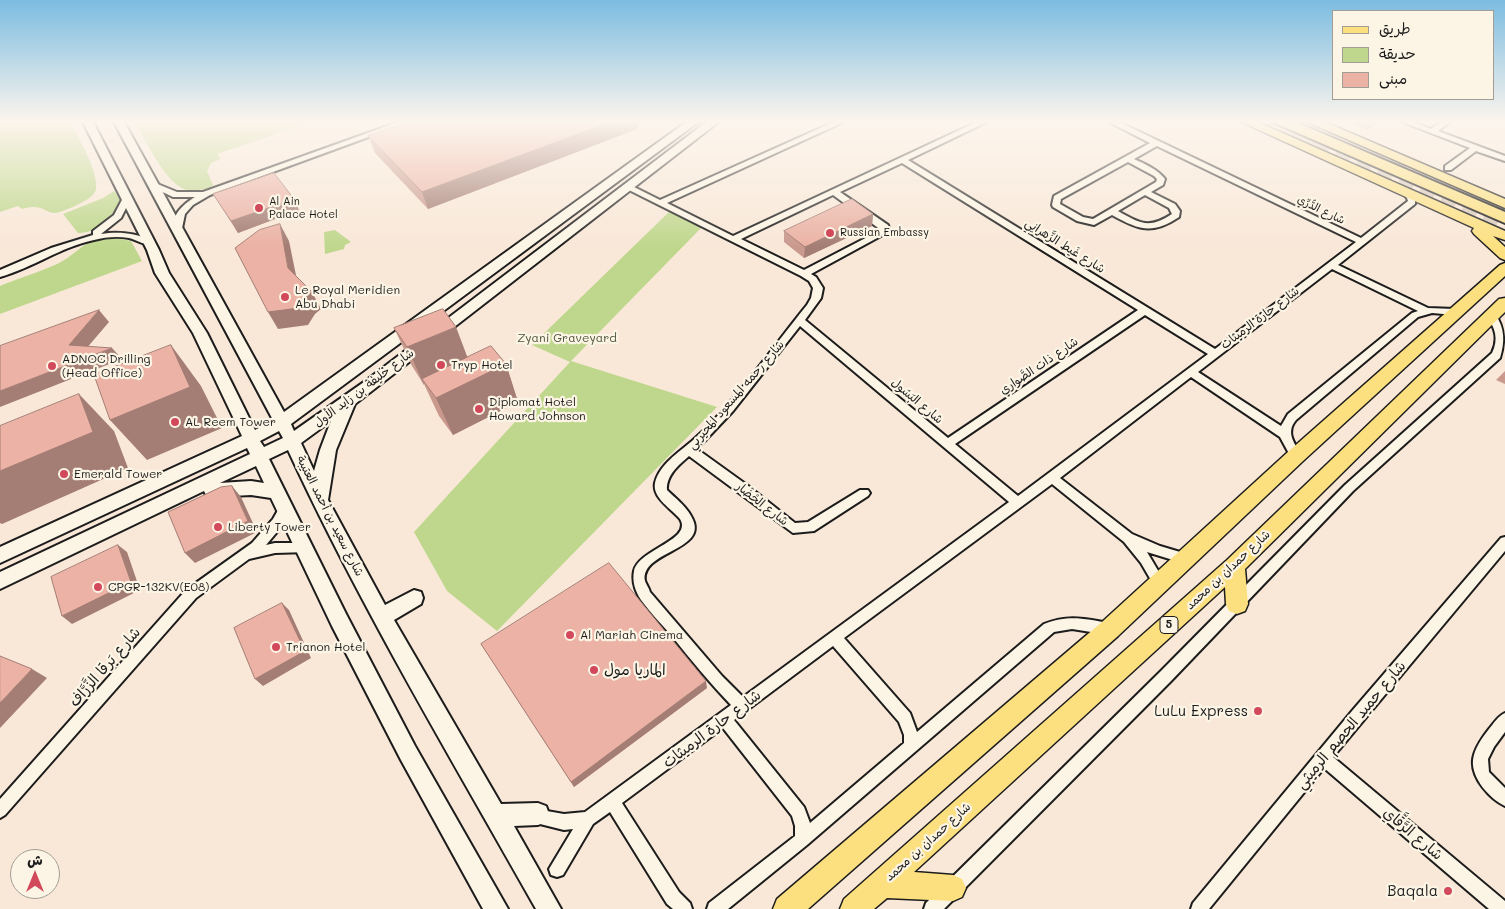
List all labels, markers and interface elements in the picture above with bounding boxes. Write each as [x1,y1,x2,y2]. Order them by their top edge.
legend [1332,10,1495,100]
text: طريق [1379,18,1411,38]
text: حديقة [1379,43,1416,63]
text: مبنى [1379,68,1407,88]
street label: شارع الدُّرِّي [1295,193,1347,227]
place label: Al Ain Palace Hotel [269,195,338,221]
marker: Al Ain Palace Hotel [253,202,265,214]
street label: شارع غَيط الزَّهرانِي [1022,216,1108,276]
place label: Russian Embassy [840,226,929,240]
marker: Russian Embassy [824,227,836,239]
place label: Le Royal Meridien Abu Dhabi [295,283,400,311]
street label: شارع حارة الرميثات [1218,284,1302,352]
marker: Le Royal Meridien Abu Dhabi [279,291,291,303]
park label: Zyani Graveyard [517,331,617,345]
street label: شارع ذات الصَّواري [997,334,1081,398]
street label: شارع رحمه المسعود المحيربي [685,338,787,452]
street label: شارع خليفة بن زايد الأول [311,346,417,430]
place label: ADNOC Drilling (Head Office) [62,352,151,380]
place label: Tryp Hotel [451,358,513,372]
marker: Tryp Hotel [435,359,447,371]
marker: ADNOC Drilling (Head Office) [46,360,58,372]
street label: شارع البَسُول [888,375,946,427]
place label: Diplomat Hotel Howard Johnson [489,395,586,423]
marker: Diplomat Hotel Howard Johnson [473,403,485,415]
place label: AL Reem Tower [185,415,276,429]
marker: AL Reem Tower [169,416,181,428]
street label: شارع سعيد بن أحمد العتيبة [293,453,367,579]
place label: Emerald Tower [74,467,162,481]
marker: Emerald Tower [58,468,70,480]
street label: شارع الحْضَار [733,479,791,529]
place label: Liberty Tower [228,520,311,534]
marker: Liberty Tower [212,521,224,533]
street label: شارع حمدان بن محمد [1183,527,1273,613]
place label: CPGR-132KV(E08) [108,580,209,594]
marker: CPGR-132KV(E08) [92,581,104,593]
road number: 5 [1160,616,1178,634]
street label: شارع بَرقا الزَّرَّاف [66,623,144,711]
place label: Al Mariah Cinema [580,628,683,642]
marker: Al Mariah Cinema [564,629,576,641]
place label: Trianon Hotel [286,640,365,654]
marker: Trianon Hotel [270,641,282,653]
street label: شارع حميد الحصم الرميثي [1292,657,1410,793]
place label: الماريا مول [604,661,666,679]
marker: الماريا مول [588,664,600,676]
street label: شارع حارة الرميثات [659,686,765,772]
place label: LuLu Express [1154,702,1248,720]
marker: LuLu Express [1252,705,1264,717]
street label: شارع حمدان بن محمد [882,800,974,884]
street label: شارع الرَّقَّاي [1380,804,1446,864]
north arrow [10,849,60,899]
text: ش [27,850,43,869]
place label: Baqala [1387,882,1438,900]
marker: Baqala [1442,885,1454,897]

